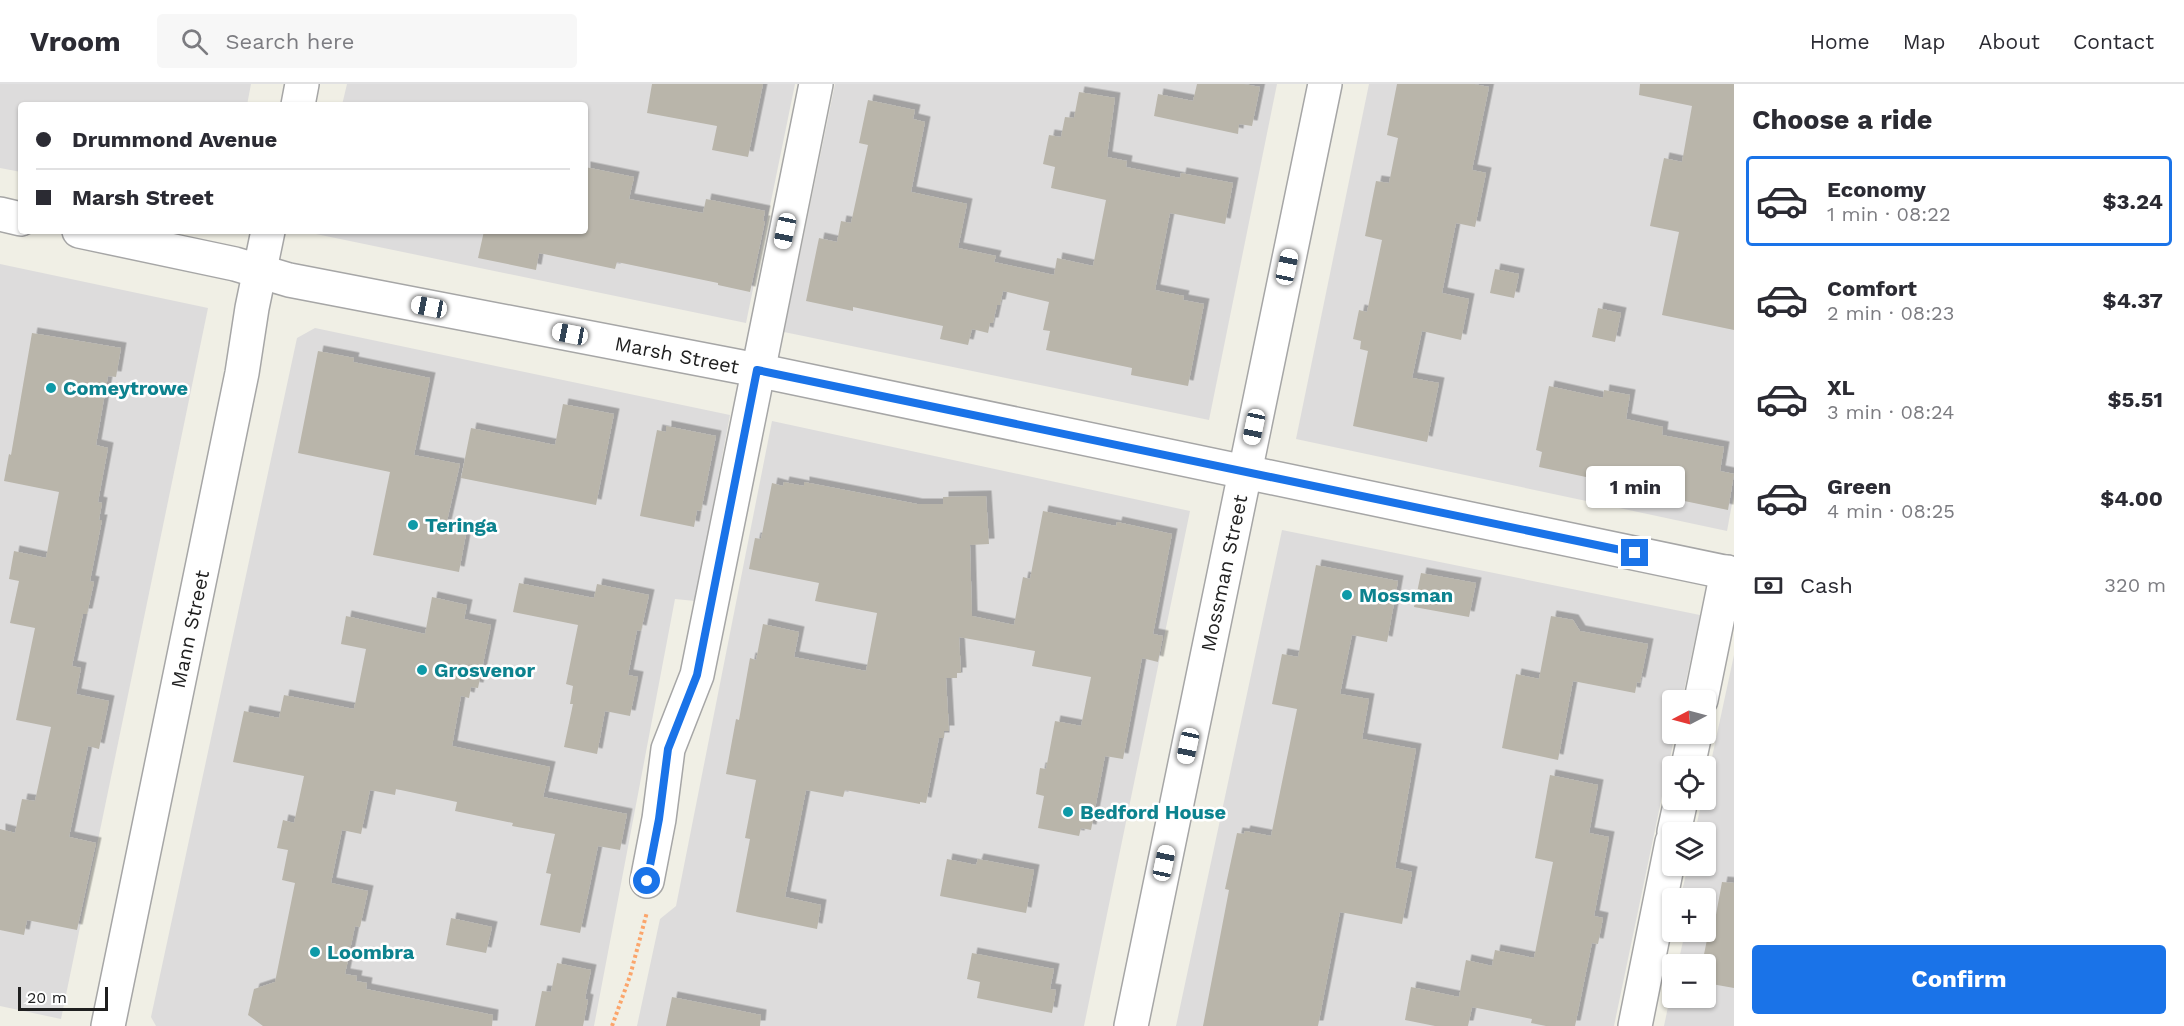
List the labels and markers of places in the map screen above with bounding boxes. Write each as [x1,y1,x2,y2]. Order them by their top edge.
place label: Comeytrowe [63,376,188,400]
marker: Comeytrowe [44,381,58,395]
place label: Teringa [425,513,498,537]
marker: Teringa [406,518,420,532]
place label: Mossman [1359,583,1453,607]
marker: Mossman [1340,588,1354,602]
place label: Grosvenor [434,658,535,682]
marker: Grosvenor [415,663,429,677]
place label: Bedford House [1080,800,1226,824]
marker: Bedford House [1061,805,1075,819]
place label: Loombra [327,940,415,964]
marker: Loombra [308,945,322,959]

